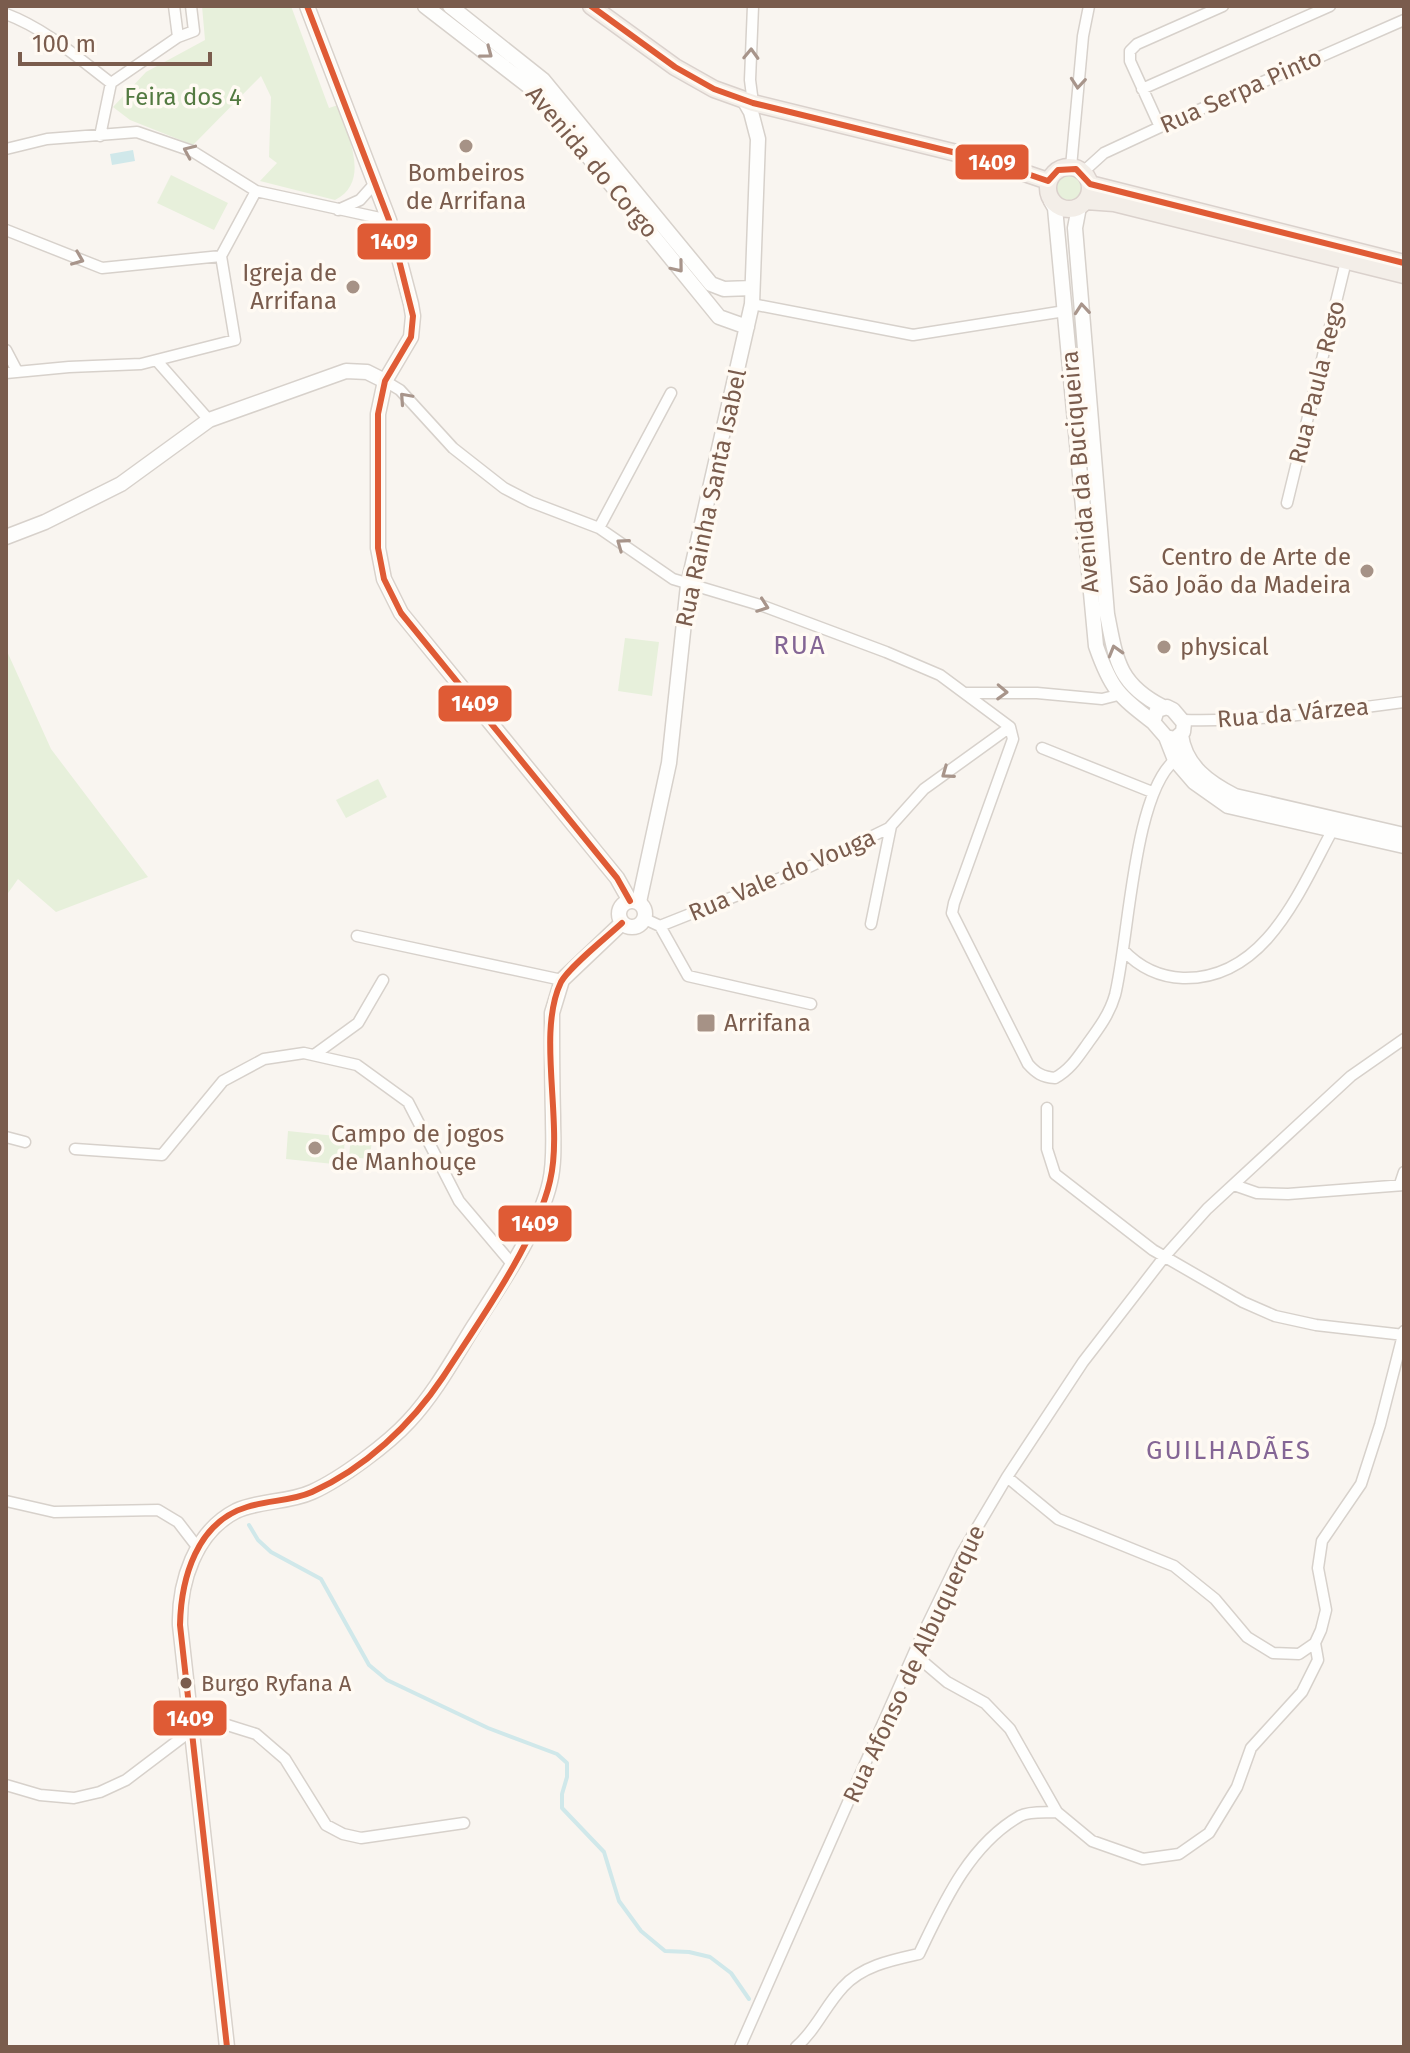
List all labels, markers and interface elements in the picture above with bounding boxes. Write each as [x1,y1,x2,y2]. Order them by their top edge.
scale bar [20,16,210,66]
text: 100 m [32,30,96,58]
street label: Rua Serpa Pinto [1156,43,1326,139]
one-way arrow [479,44,493,58]
one-way arrow [743,47,760,60]
one-way arrow [1070,77,1087,90]
street label: Avenida do Corgo [520,80,664,244]
park label: Feira dos 4 [124,83,242,111]
marker: Bombeiros de Arrifana [457,137,475,155]
line badge: 1409 [954,143,1030,181]
one-way arrow [183,145,197,161]
text: 1409 [968,149,1016,176]
place label: Bombeiros de Arrifana [406,159,526,215]
line badge: 1409 [356,222,432,261]
text: 1409 [370,228,418,255]
one-way arrow [70,249,84,266]
one-way arrow [669,258,683,273]
place label: Igreja de Arrifana [242,259,337,315]
marker: Igreja de Arrifana [344,278,362,296]
street label: Rua Paula Rego [1283,297,1351,467]
one-way arrow [1073,302,1090,315]
street label: Avenida da Buciqueira [1055,350,1105,594]
street label: Rua Rainha Santa Isabel [670,366,752,630]
one-way arrow [400,393,415,407]
one-way arrow [616,540,630,554]
place label: Centro de Arte de São João da Madeira [1129,543,1351,599]
marker: Centro de Arte de São João da Madeira [1358,562,1376,580]
one-way arrow [755,597,769,613]
district label: RUA [773,630,827,661]
place label: physical [1180,633,1269,661]
marker: physical [1155,638,1173,656]
one-way arrow [1108,644,1124,658]
one-way arrow [996,683,1009,700]
line badge: 1409 [437,684,513,723]
text: 1409 [451,690,499,717]
street label: Rua da Várzea [1216,692,1370,734]
one-way arrow [941,763,955,778]
street label: Rua Vale do Vouga [684,823,880,927]
place label: Arrifana [724,1009,811,1037]
marker: Arrifana [695,1012,717,1034]
place label: Campo de jogos de Manhouçe [331,1120,504,1176]
marker: Campo de jogos de Manhouçe [306,1139,324,1157]
line badge: 1409 [497,1204,573,1243]
text: 1409 [511,1210,559,1237]
district label: GUILHADÃES [1146,1435,1312,1466]
street label: Rua Afonso de Albuquerque [837,1521,991,1807]
place label: Burgo Ryfana A [201,1670,352,1697]
marker: Burgo Ryfana A [178,1675,194,1691]
line badge: 1409 [152,1699,228,1737]
text: 1409 [166,1705,214,1732]

